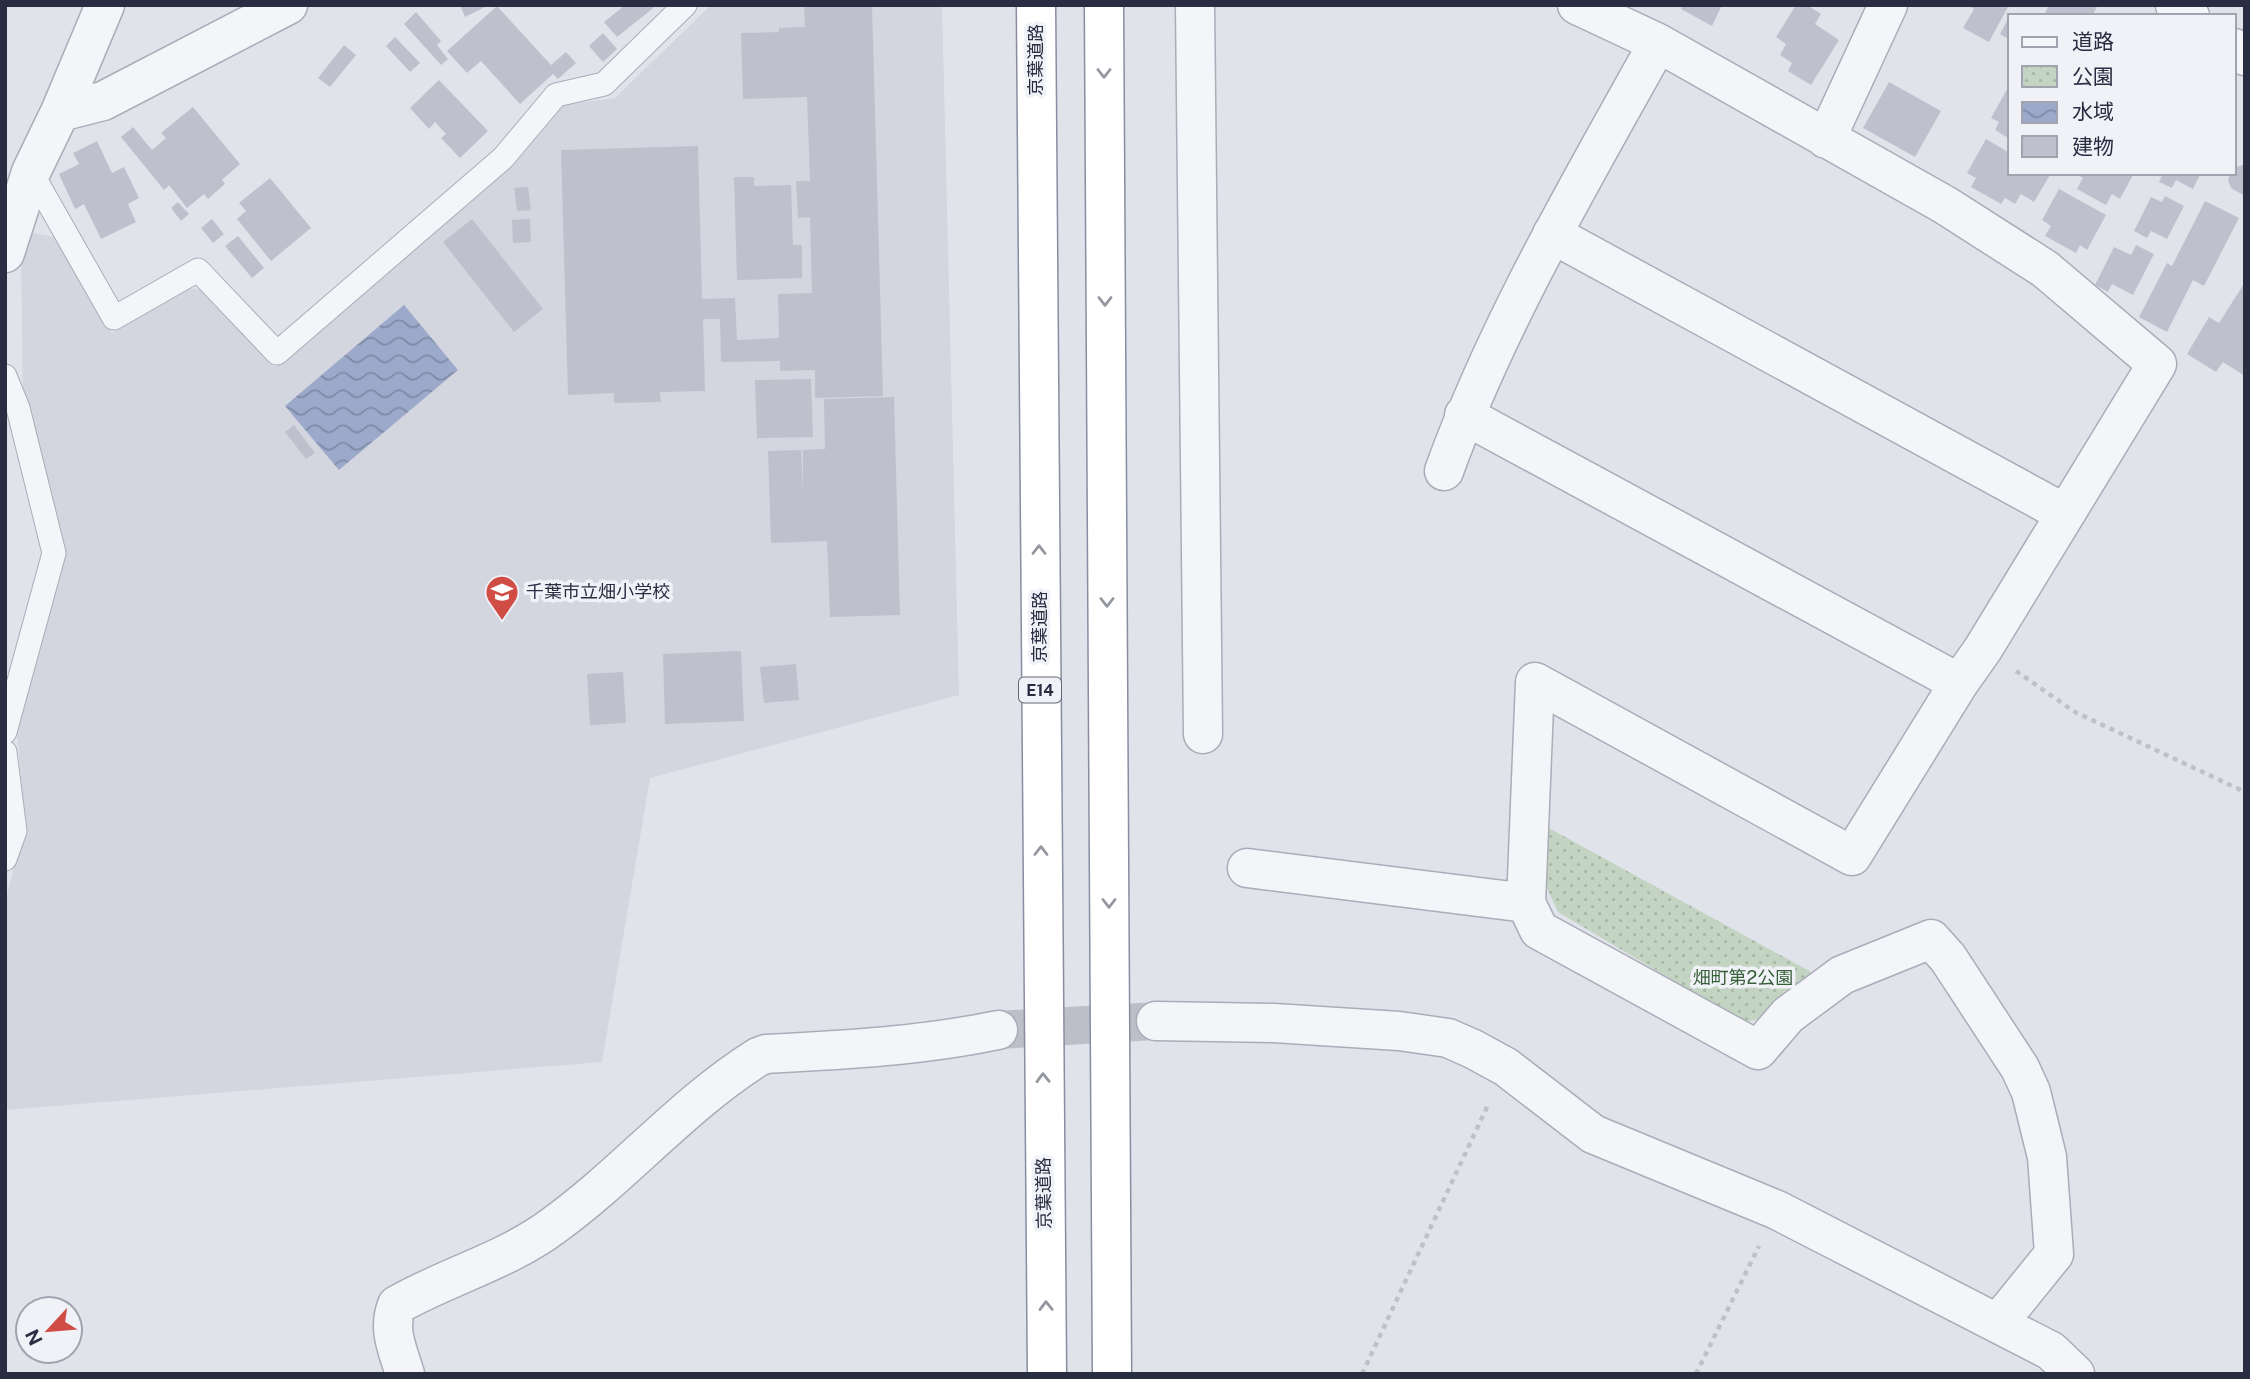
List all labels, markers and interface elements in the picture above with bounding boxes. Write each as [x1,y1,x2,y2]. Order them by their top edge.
legend [2008,14,2236,175]
street label: 京葉道路 [1025,24,1046,96]
text: 道路 [2072,29,2114,54]
text: 公園 [2072,64,2114,89]
one-way arrow [1096,69,1112,79]
text: 水域 [2072,99,2114,124]
text: 建物 [2072,134,2114,159]
one-way arrow [1097,296,1113,307]
one-way arrow [1031,544,1047,554]
school or university icon: 千葉市立畑小学校 [483,573,521,622]
place label: 千葉市立畑小学校 [526,581,670,602]
street label: 京葉道路 [1029,591,1050,663]
one-way arrow [1099,597,1115,608]
road number: E14 [1019,678,1061,702]
one-way arrow [1033,845,1049,855]
one-way arrow [1101,898,1117,909]
park label: 畑町第2公園 [1693,967,1793,988]
one-way arrow [1035,1072,1051,1083]
street label: 京葉道路 [1032,1157,1055,1229]
north arrow [14,1295,84,1365]
one-way arrow [1038,1300,1054,1310]
text: N [21,1326,47,1349]

